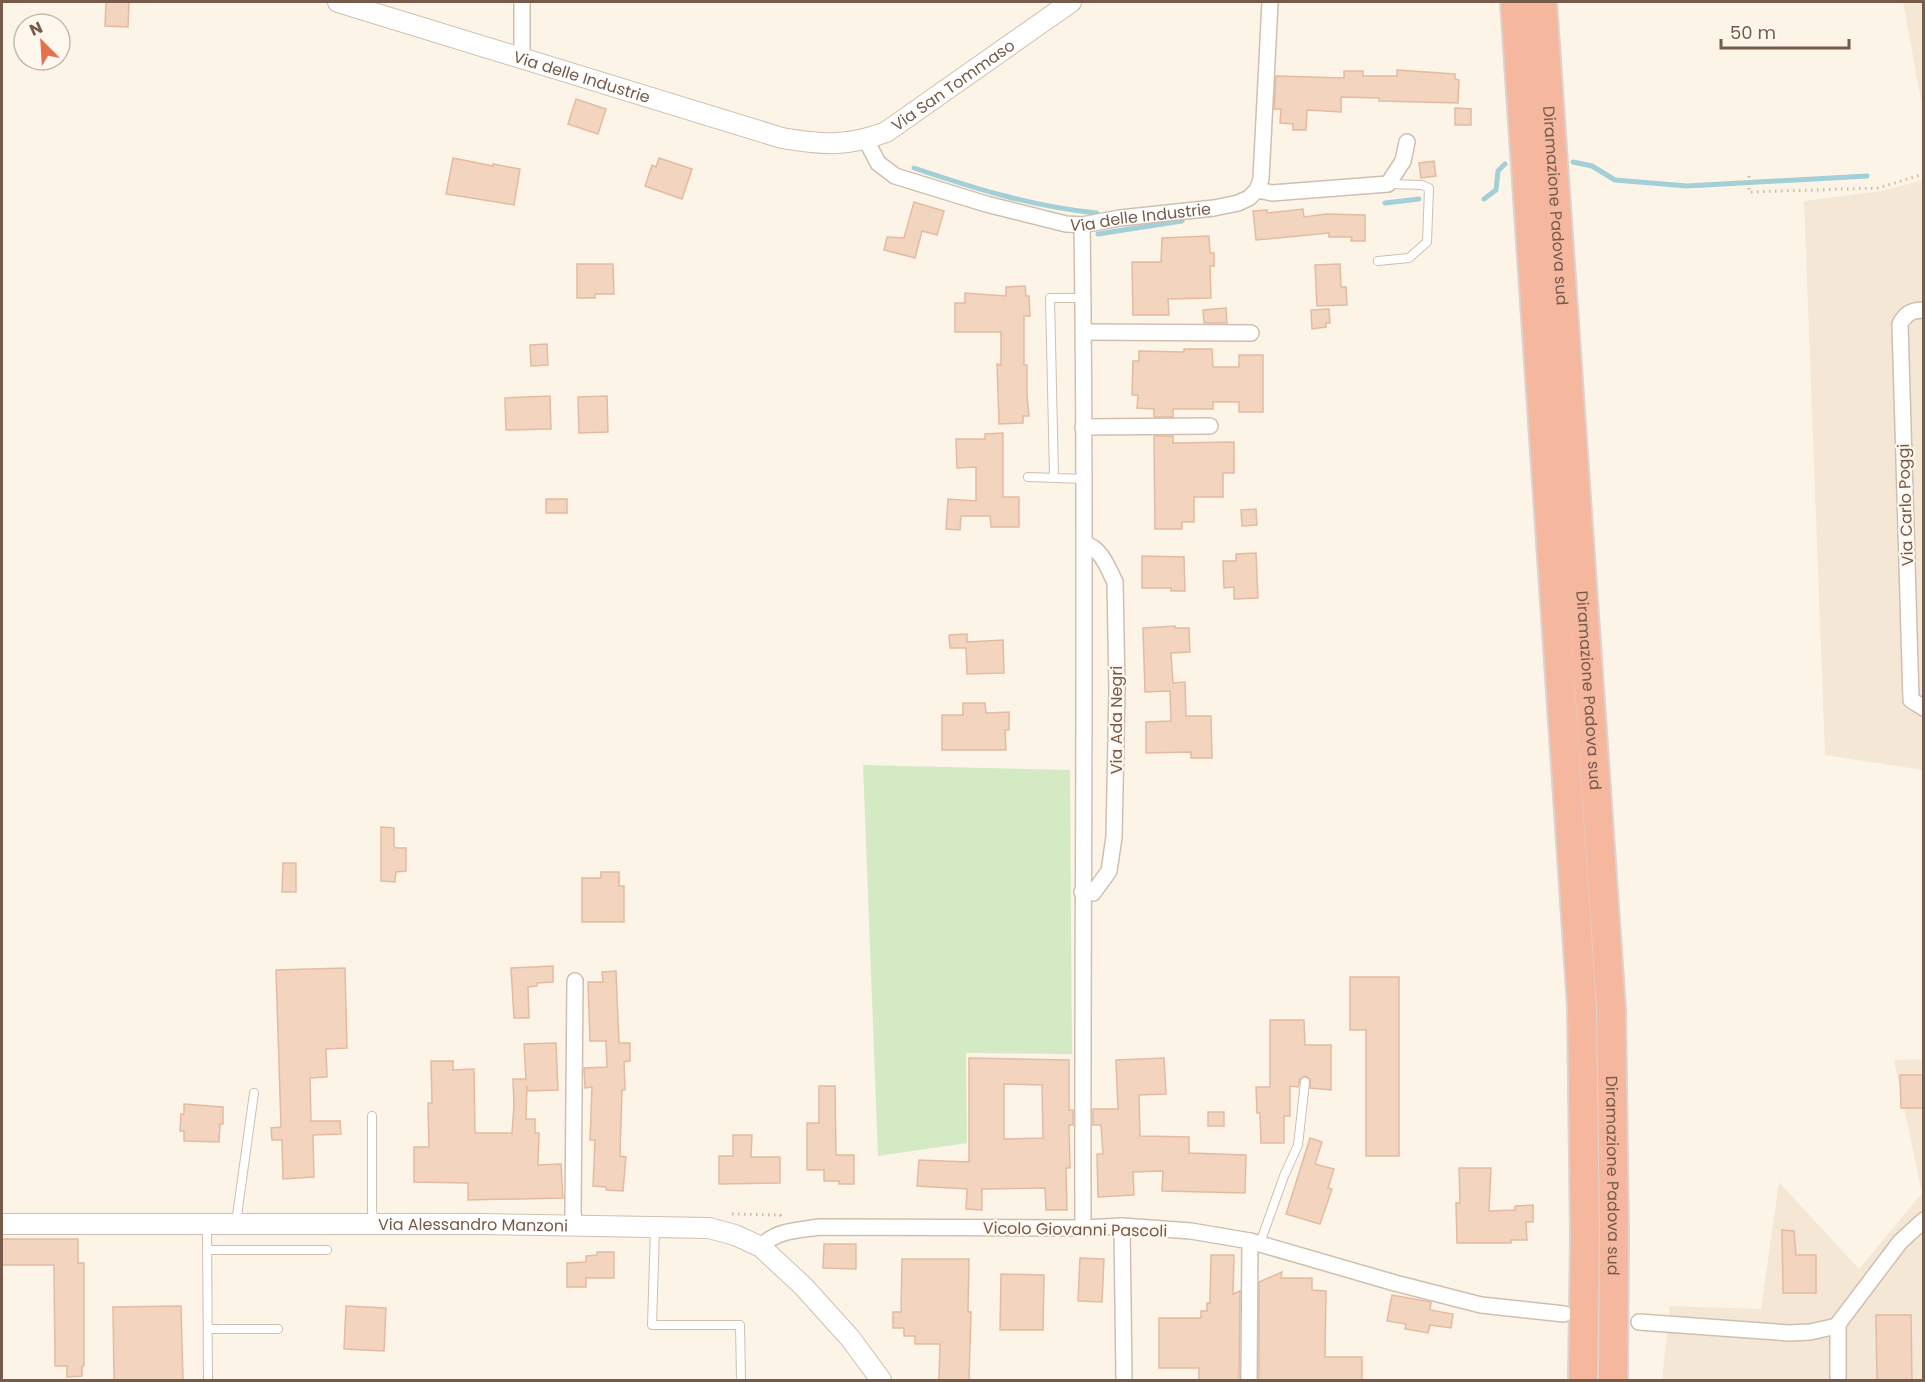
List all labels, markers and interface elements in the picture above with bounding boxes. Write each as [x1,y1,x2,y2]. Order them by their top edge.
north arrow [12,12,72,72]
scale bar [1721,12,1848,50]
text: N [26,16,46,42]
text: 50 m [1730,20,1776,45]
street label: Via San Tommaso [887,34,1020,137]
street label: Via delle Industrie [510,45,653,109]
street label: Diramazione Padova sud [1537,105,1574,306]
street label: Via delle Industrie [1069,197,1212,237]
street label: Via Carlo Poggi [1892,443,1919,567]
street label: Diramazione Padova sud [1570,590,1607,791]
street label: Via Ada Negri [1105,666,1128,774]
street label: Diramazione Padova sud [1600,1075,1625,1276]
street label: Via Alessandro Manzoni [378,1213,568,1238]
street label: Vicolo Giovanni Pascoli [983,1216,1167,1243]

